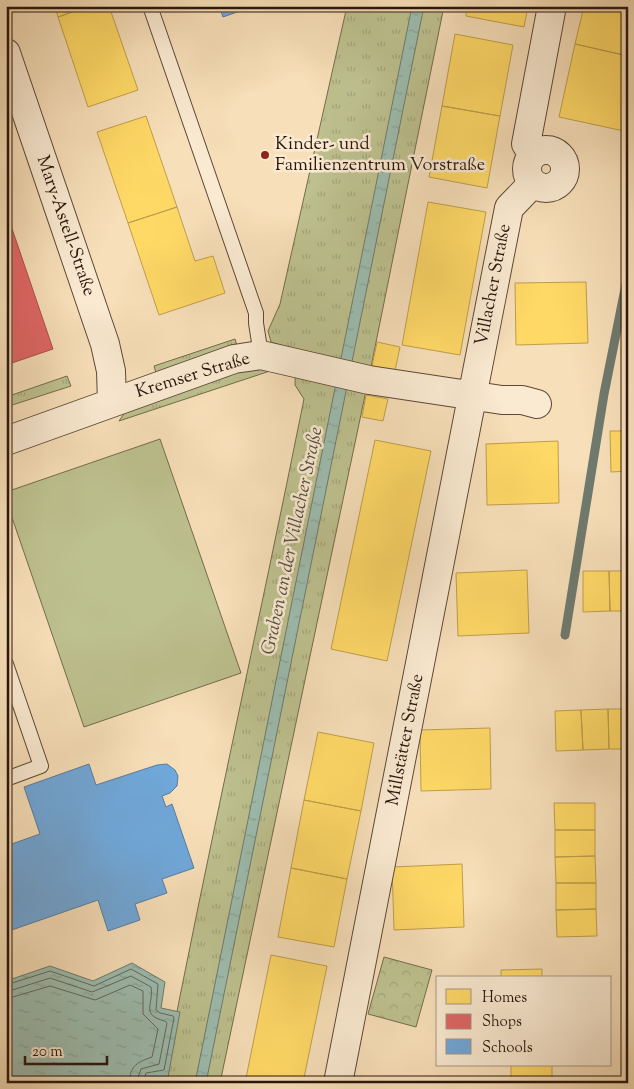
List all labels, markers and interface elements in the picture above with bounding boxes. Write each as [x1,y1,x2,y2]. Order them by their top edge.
place label: Kinder- und Familienzentrum Vorstraße [275,132,485,179]
marker: Kinder- und Familienzentrum Vorstraße [259,149,271,161]
street label: Mary-Astell-Straße [29,152,101,300]
street label: Villacher Straße [469,222,519,348]
street label: Kremser Straße [133,346,253,406]
water label: Graben an der Villacher Straße [256,424,330,657]
street label: Millstätter Straße [380,672,432,808]
legend [436,976,612,1066]
text: Homes [482,988,527,1009]
text: Shops [482,1012,522,1033]
scale bar [25,1034,108,1066]
text: Schools [482,1038,533,1059]
text: 20 m [32,1042,63,1063]

